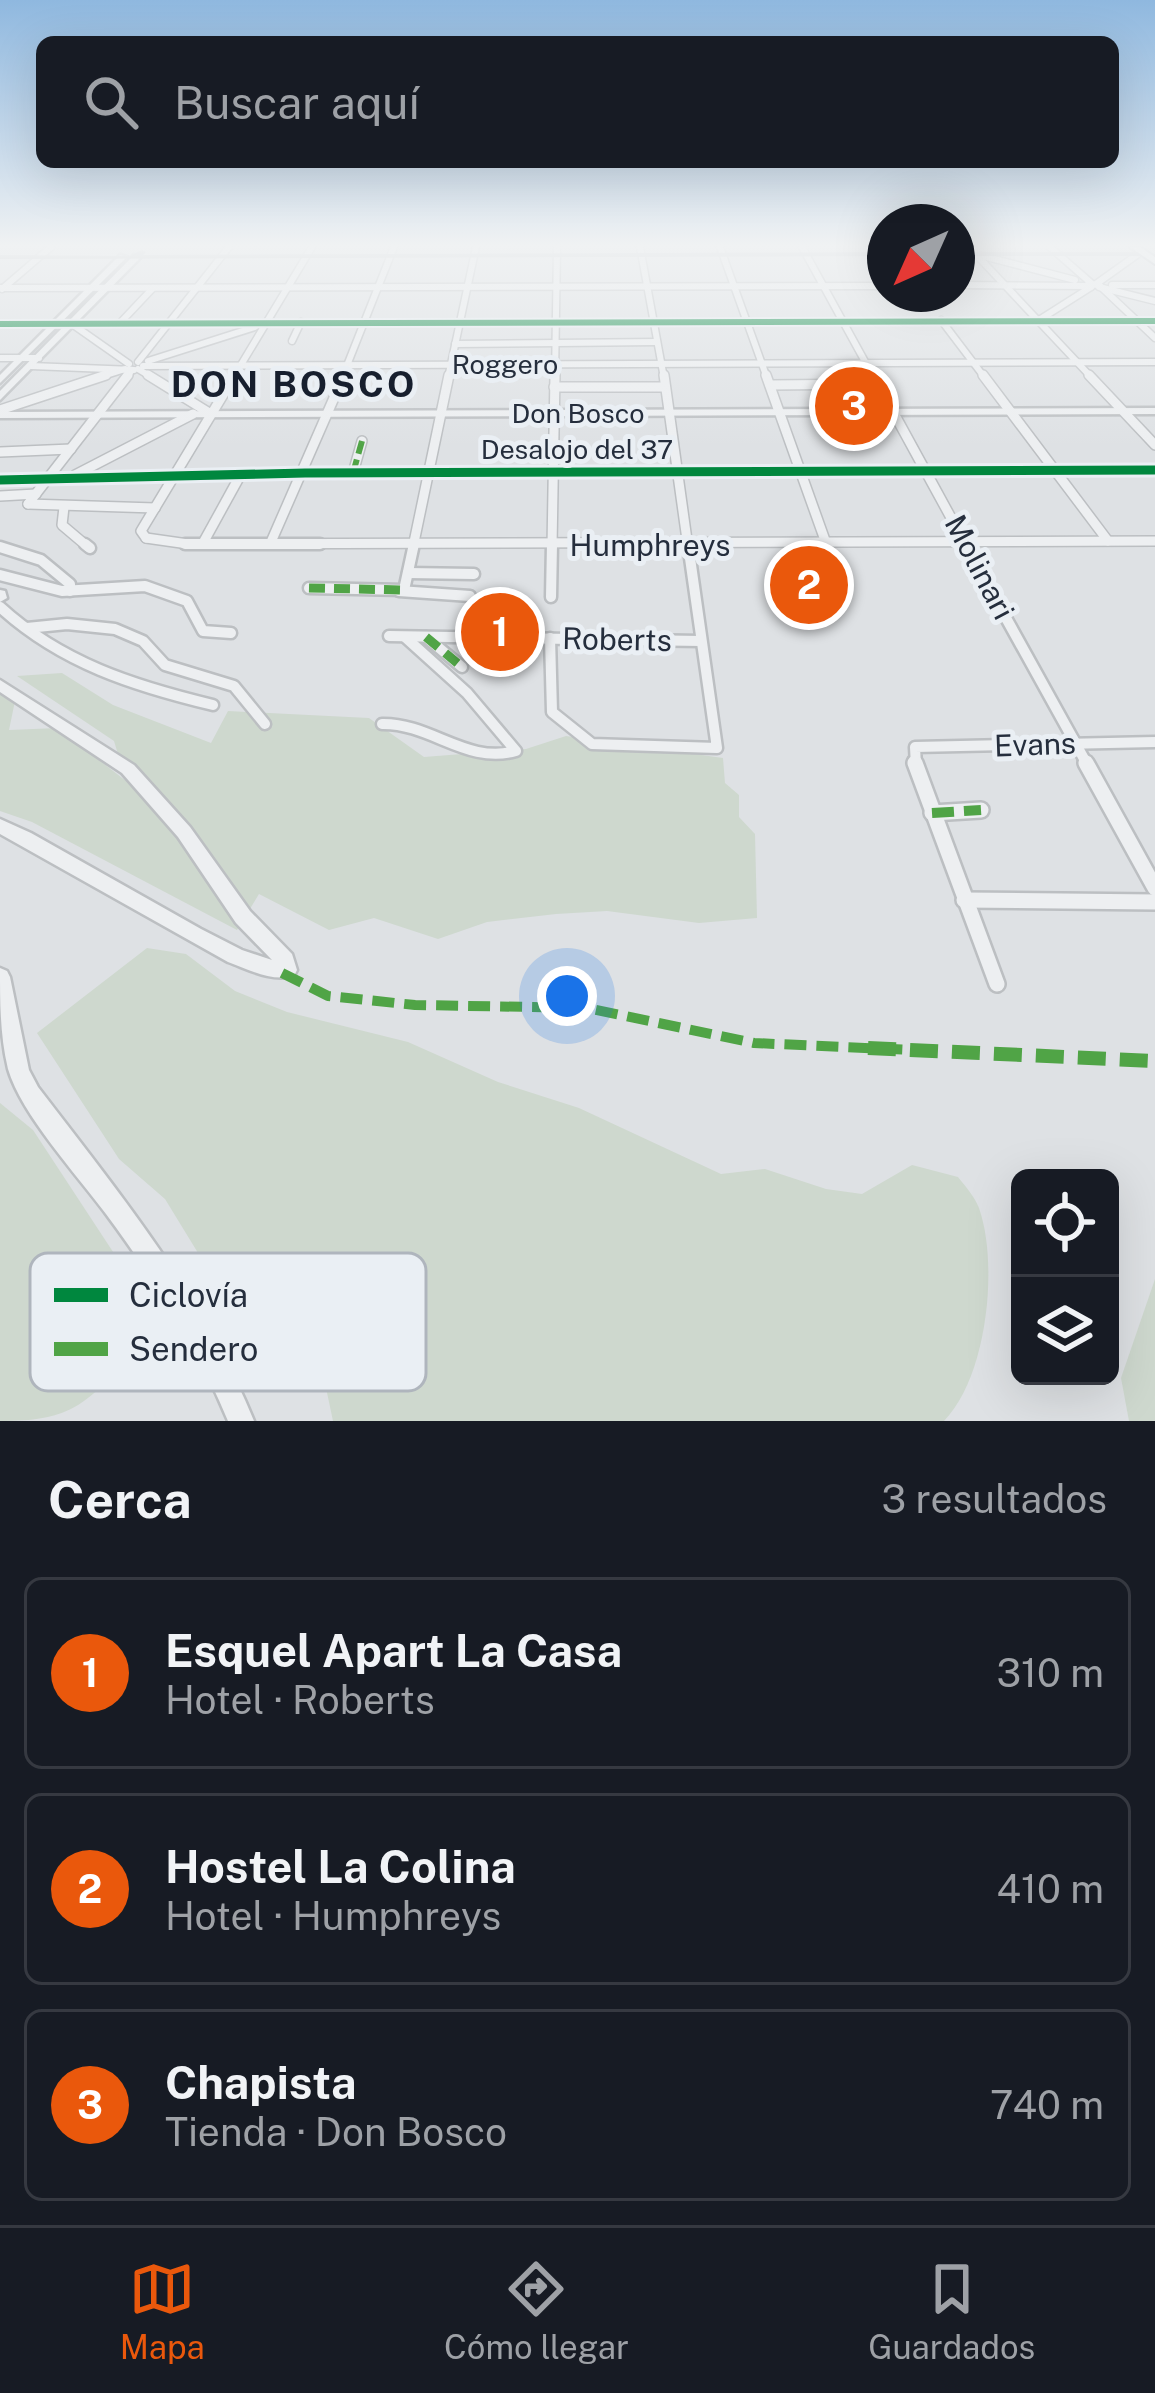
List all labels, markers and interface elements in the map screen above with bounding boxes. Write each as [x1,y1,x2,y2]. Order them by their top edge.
search box [36,36,1119,168]
icon: search [78,69,144,135]
text: Buscar aquí [174,76,420,129]
north arrow [867,204,975,312]
street label: Roggero [452,348,558,380]
pin: 3 [815,361,893,451]
district label: DON BOSCO [171,363,417,405]
street label: Don Bosco [511,397,645,429]
street label: Desalojo del 37 [481,433,673,465]
street label: Molinari [938,509,1022,625]
street label: Humphreys [570,527,730,563]
pin: 2 [770,540,848,630]
pin: 1 [461,587,539,677]
street label: Roberts [562,620,672,658]
street label: Evans [993,725,1077,763]
your location [537,966,597,1026]
map controls [1011,1169,1119,1385]
button: locate [1011,1169,1119,1277]
legend [30,1253,426,1391]
text: Ciclovía [129,1276,248,1314]
button: layers [1011,1277,1119,1385]
text: Sendero [129,1330,259,1368]
text: Cerca [48,1470,192,1529]
text: 3 resultados [882,1476,1107,1522]
text: Esquel Apart La Casa [165,1624,622,1677]
text: 1 [82,1650,98,1696]
text: 310 m [996,1650,1104,1696]
text: Hotel · Roberts [165,1677,435,1723]
text: Hostel La Colina [165,1840,516,1893]
text: 2 [78,1866,102,1912]
text: 410 m [997,1866,1104,1912]
text: Hotel · Humphreys [165,1893,501,1939]
text: Chapista [165,2056,356,2109]
text: 3 [77,2082,103,2128]
text: 740 m [990,2082,1104,2128]
text: Tienda · Don Bosco [165,2109,507,2155]
tab: Mapa [120,2256,205,2366]
tab: Cómo llegar [444,2256,629,2366]
tab: Guardados [868,2256,1035,2366]

